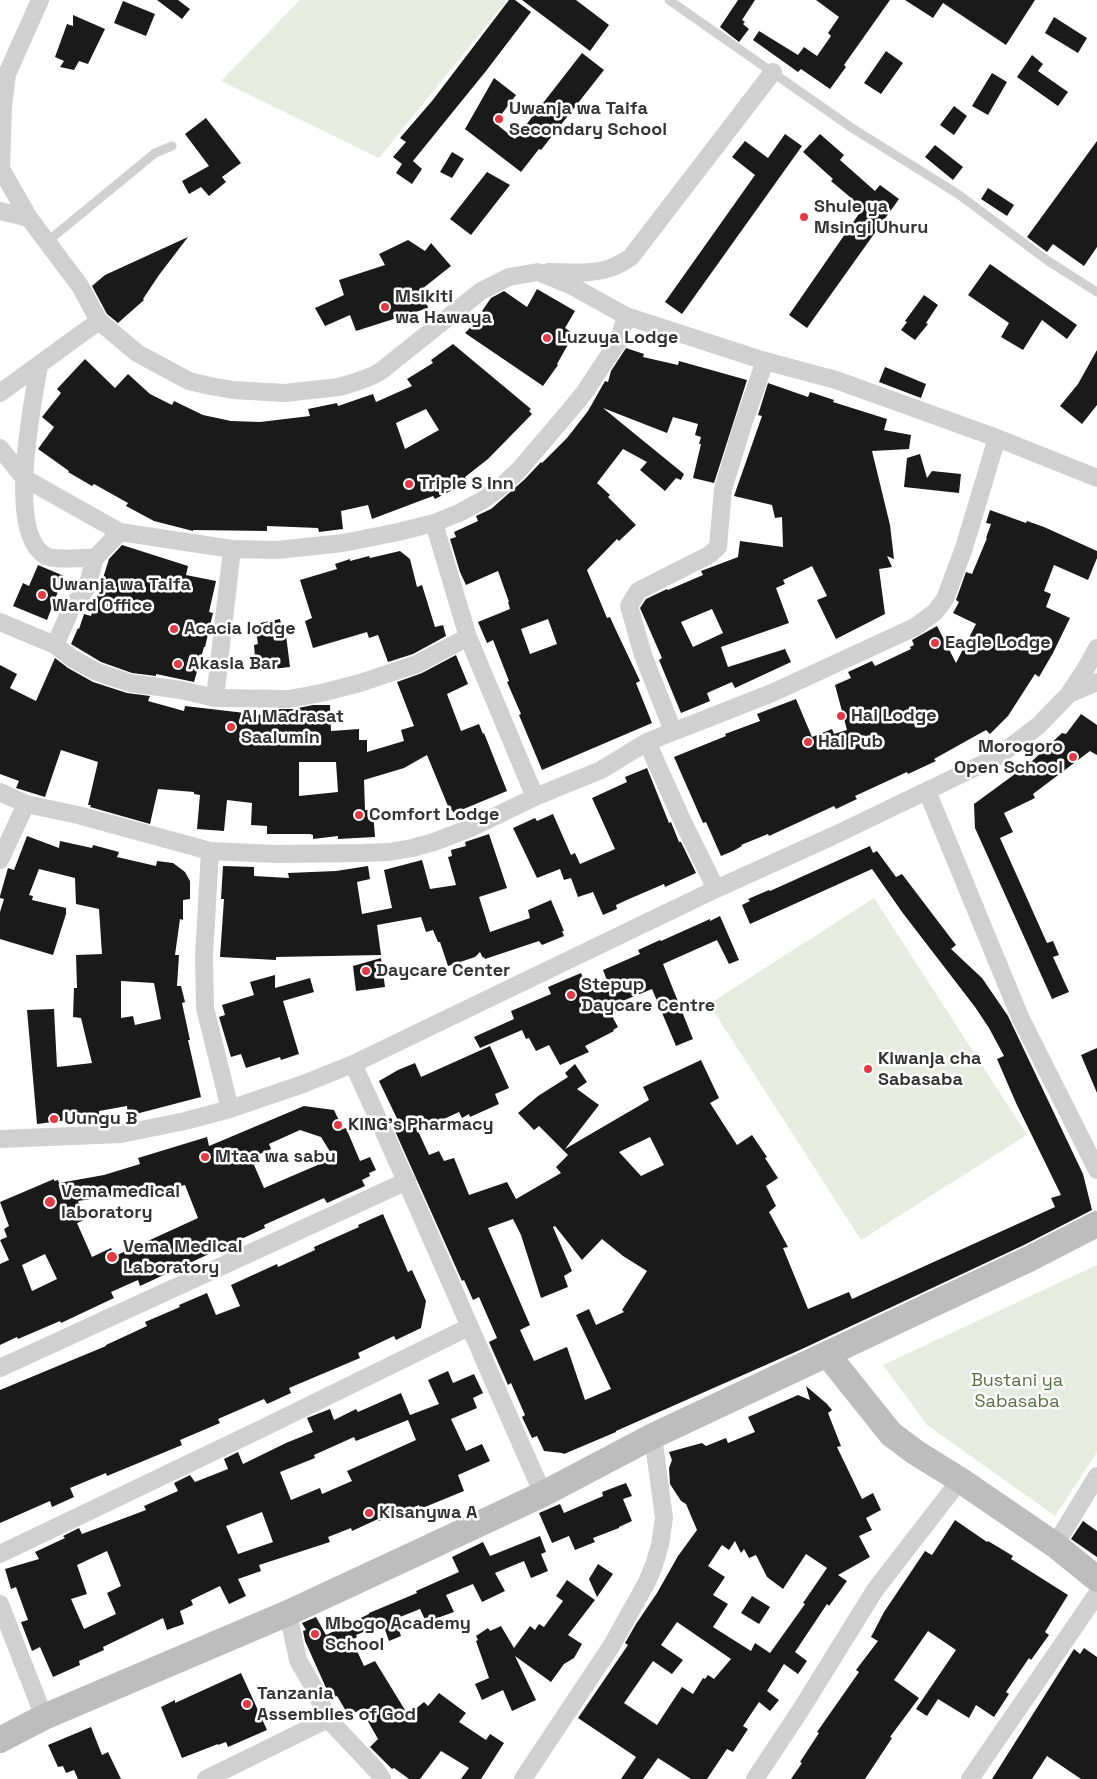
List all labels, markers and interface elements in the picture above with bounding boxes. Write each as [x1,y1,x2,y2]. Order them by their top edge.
place label: Uwanja wa Taifa Secondary School [509,98,667,140]
marker: Uwanja wa Taifa Secondary School [493,113,505,125]
place label: Shule ya Msingi Uhuru [814,196,928,238]
marker: Shule ya Msingi Uhuru [798,211,810,223]
place label: Msikiti wa Hawaya [395,286,492,328]
marker: Msikiti wa Hawaya [379,301,391,313]
place label: Luzuya Lodge [557,327,678,349]
marker: Luzuya Lodge [541,332,553,344]
place label: Triple S Inn [419,473,514,495]
marker: Triple S Inn [403,478,415,490]
place label: Uwanja wa Taifa Ward Office [52,574,191,616]
marker: Uwanja wa Taifa Ward Office [36,589,48,601]
place label: Acacia lodge [184,618,296,640]
marker: Acacia lodge [168,623,180,635]
place label: Eagle Lodge [945,632,1051,654]
marker: Eagle Lodge [929,637,941,649]
place label: Akasia Bar [188,653,278,675]
marker: Akasia Bar [172,658,184,670]
place label: Hai Lodge [851,705,937,727]
place label: Al Madrasat Saalumin [241,706,344,749]
marker: Hai Lodge [835,710,847,722]
marker: Al Madrasat Saalumin [225,721,237,733]
place label: Hai Pub [818,731,883,753]
marker: Hai Pub [802,736,814,748]
place label: Morogoro Open School [954,736,1063,779]
marker: Morogoro Open School [1067,751,1079,763]
place label: Comfort Lodge [369,804,499,826]
marker: Comfort Lodge [353,809,365,821]
place label: Daycare Center [376,960,510,982]
marker: Daycare Center [360,965,372,977]
place label: Stepup Daycare Centre [581,974,715,1016]
marker: Stepup Daycare Centre [565,989,577,1001]
place label: Kiwanja cha Sabasaba [878,1048,981,1090]
marker: Kiwanja cha Sabasaba [862,1063,874,1075]
place label: Uungu B [64,1108,137,1130]
marker: Uungu B [48,1113,60,1125]
place label: KING's Pharmacy [348,1114,494,1136]
marker: KING's Pharmacy [332,1119,344,1131]
place label: Mtaa wa sabu [215,1146,336,1168]
marker: Mtaa wa sabu [199,1151,211,1163]
place label: Vema medical laboratory [61,1181,180,1224]
marker: Vema medical laboratory [43,1195,57,1209]
place label: Vema Medical Laboratory [123,1236,243,1278]
marker: Vema Medical Laboratory [105,1250,119,1264]
park label: Bustani ya Sabasaba [971,1370,1063,1412]
place label: Kisanywa A [379,1502,477,1524]
marker: Kisanywa A [363,1507,375,1519]
place label: Mbogo Academy School [325,1613,471,1656]
marker: Mbogo Academy School [309,1628,321,1640]
place label: Tanzania Assemblies of God [257,1683,416,1726]
marker: Tanzania Assemblies of God [241,1698,253,1710]

